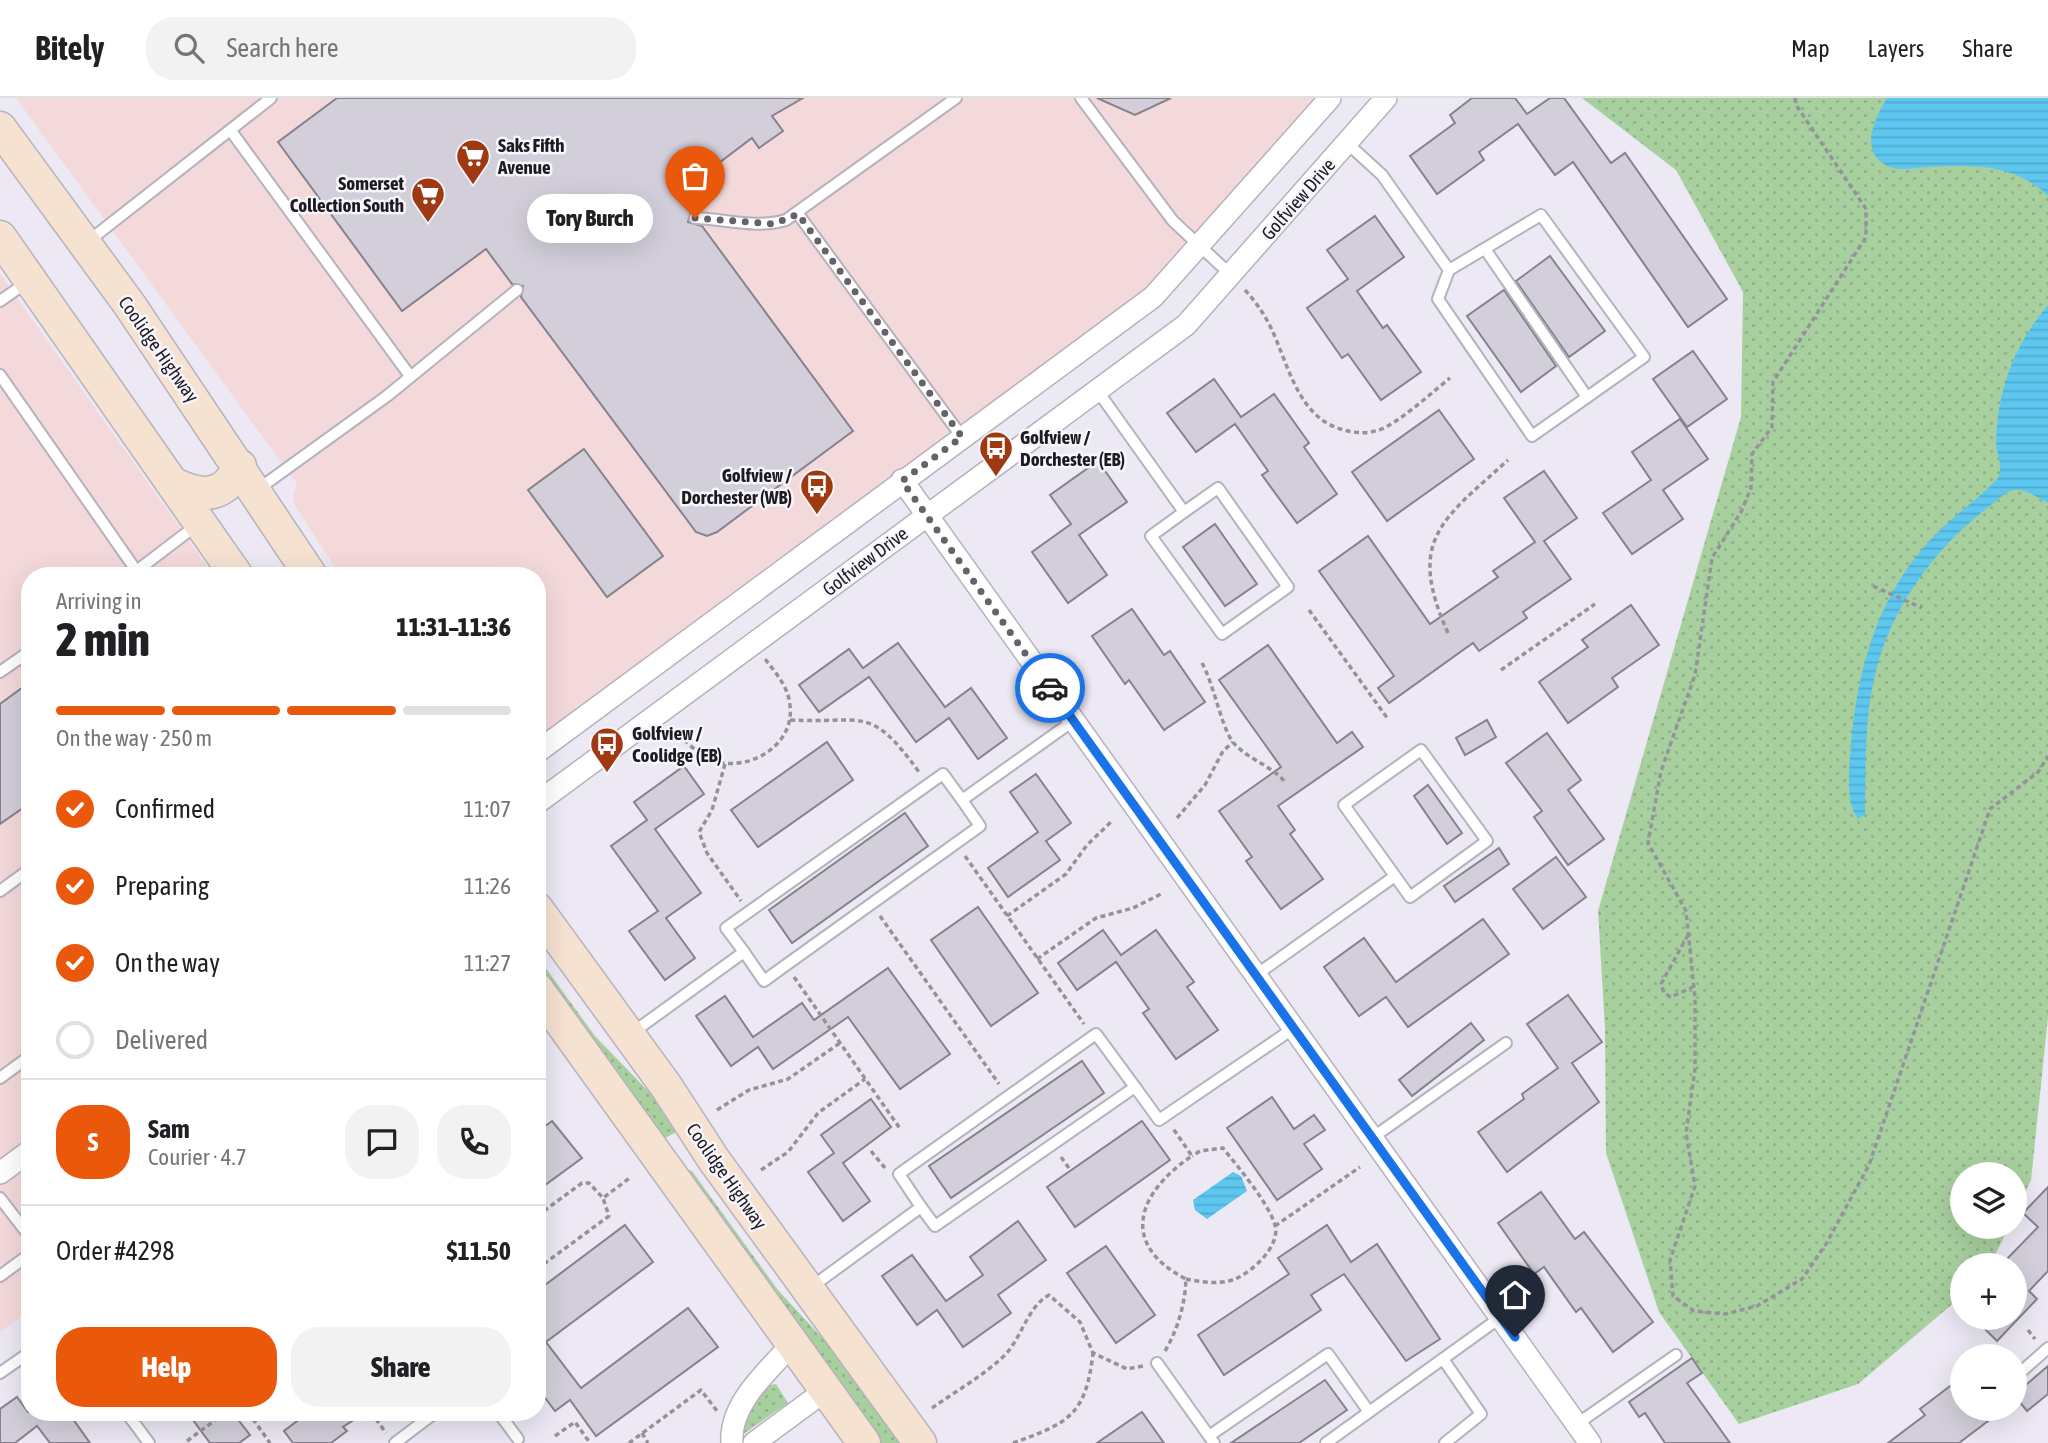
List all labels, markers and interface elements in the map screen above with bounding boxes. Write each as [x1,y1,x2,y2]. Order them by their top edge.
search box [146,17,636,80]
text: Bitely [35,29,104,67]
icon: search [170,29,208,67]
text: Search here [226,33,339,63]
text: Map [1791,35,1830,62]
text: Layers [1868,35,1924,62]
text: Share [1962,35,2013,62]
place label: Saks Fifth Avenue [497,134,564,178]
supermarket icon: Saks Fifth Avenue [454,137,492,186]
pin [665,146,725,218]
street label: Golfview Drive [1257,154,1339,244]
icon: bag [676,157,714,195]
place label: Somerset Collection South [290,172,405,216]
supermarket icon: Somerset Collection South [409,175,447,224]
callout: Tory Burch [527,194,653,242]
text: Tory Burch [546,205,634,231]
street label: Coolidge Highway [114,292,204,406]
place label: Golfview / Dorchester (EB) [1020,426,1125,470]
bus stop icon: Golfview / Dorchester (EB) [977,429,1015,478]
place label: Golfview / Dorchester (WB) [681,464,793,508]
bus stop icon: Golfview / Dorchester (WB) [798,467,836,516]
street label: Golfview Drive [818,522,912,600]
text: Arriving in [56,588,142,614]
text: 11:31–11:36 [396,612,511,642]
text: 2 min [56,613,150,666]
courier [1015,653,1085,723]
icon: car [1031,669,1069,707]
place label: Golfview / Coolidge (EB) [632,722,722,766]
text: On the way · 250 m [56,725,212,751]
bus stop icon: Golfview / Coolidge (EB) [588,725,626,774]
icon: check [56,790,94,828]
text: Confirmed [115,794,215,824]
text: 11:07 [463,796,511,822]
icon: check [56,867,94,905]
text: Preparing [115,871,209,901]
text: 11:26 [464,873,511,899]
icon: check [56,944,94,982]
text: On the way [115,948,220,978]
text: 11:27 [464,950,511,976]
text: Delivered [115,1025,208,1055]
button: chat [345,1105,419,1179]
button: phone [437,1105,511,1179]
text: Sam [148,1114,190,1144]
street label: Coolidge Highway [682,1119,772,1233]
text: S [88,1127,98,1157]
text: Courier · 4.7 [148,1144,247,1170]
map controls [1950,1162,2027,1421]
button: layers [1950,1162,2027,1239]
text: Order #4298 [56,1236,175,1266]
text: $11.50 [447,1236,511,1266]
button: + [1950,1253,2027,1330]
pin [1485,1265,1545,1337]
icon: home [1496,1276,1534,1314]
button: Help [56,1327,277,1407]
button: Share [291,1327,511,1407]
button: − [1950,1344,2027,1421]

